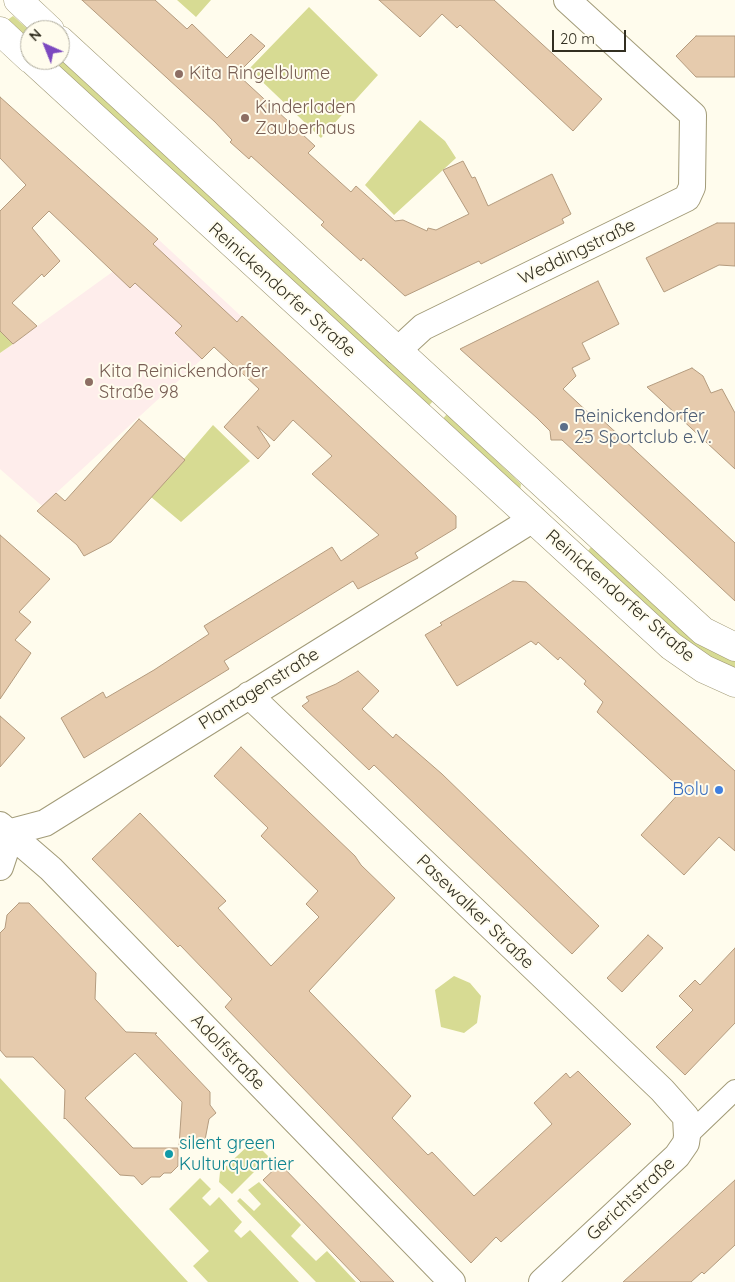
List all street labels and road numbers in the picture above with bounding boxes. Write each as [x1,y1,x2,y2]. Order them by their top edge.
street label: Weddingstraße [515,214,639,290]
street label: Reinickendorfer Straße [204,218,360,362]
street label: Reinickendorfer Straße [541,525,699,667]
street label: Plantagenstraße [195,643,323,735]
street label: Pasewalker Straße [412,850,538,974]
street label: Adolfstraße [186,1010,270,1094]
street label: Gerichtstraße [582,1153,680,1245]

